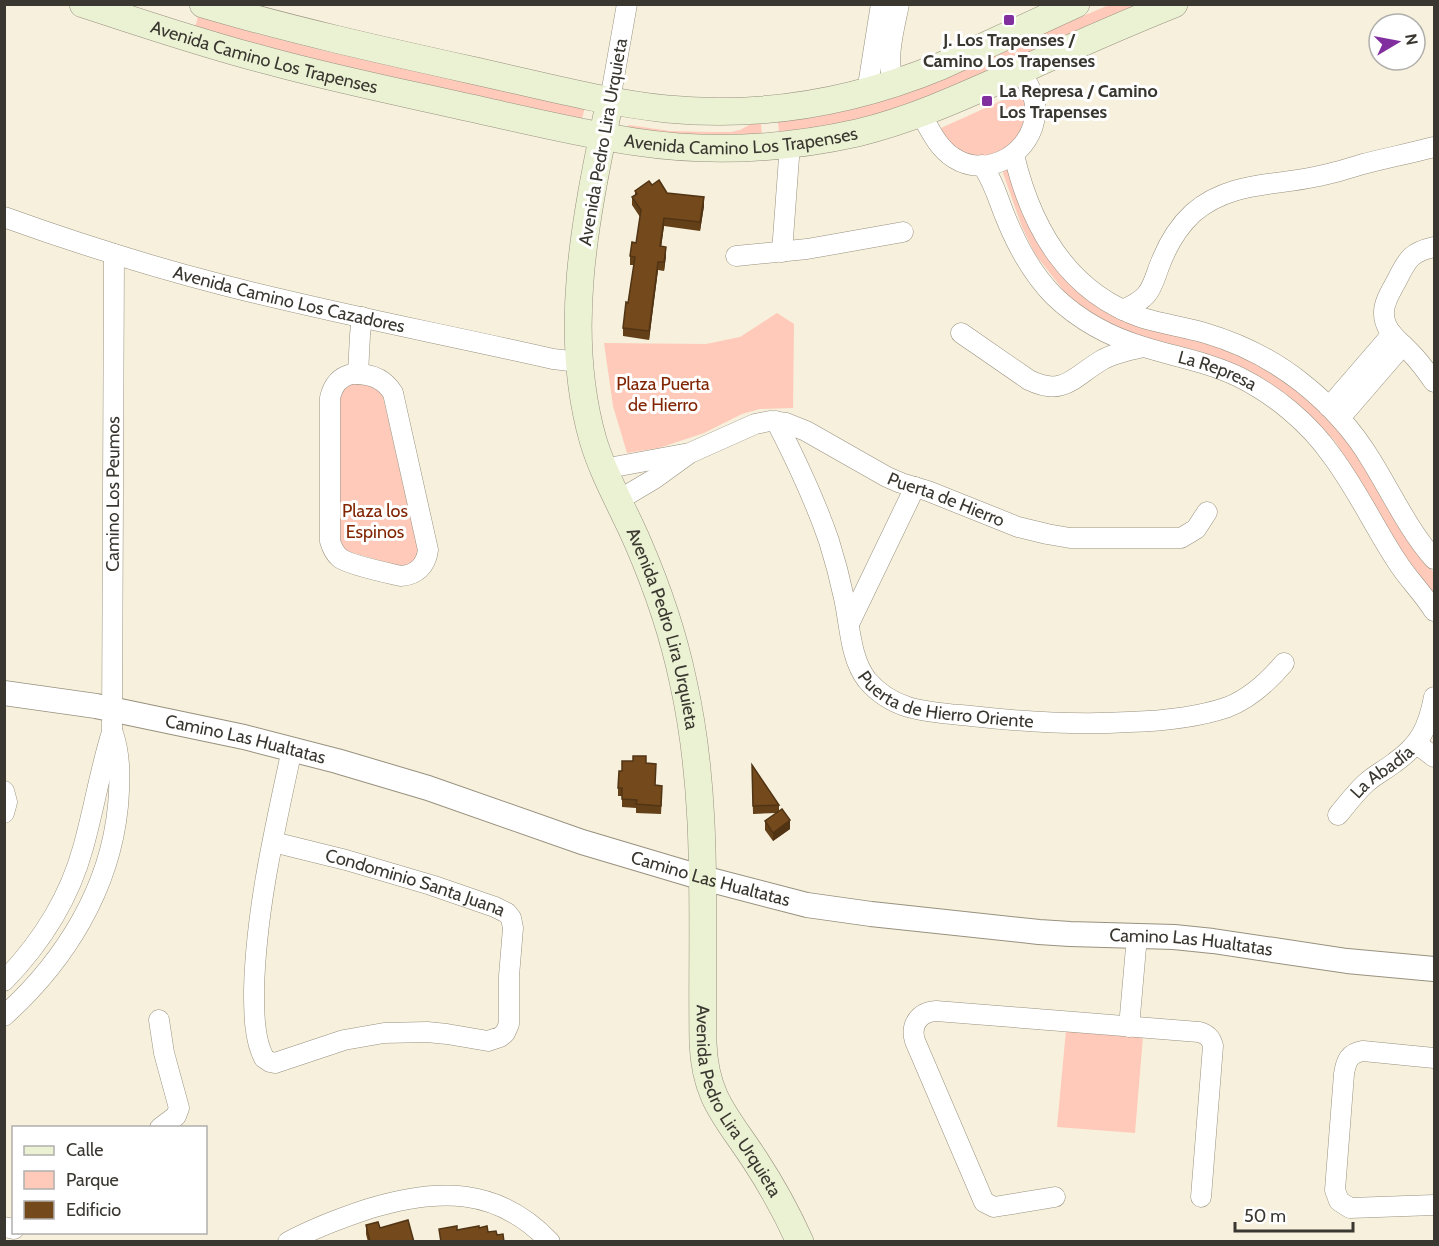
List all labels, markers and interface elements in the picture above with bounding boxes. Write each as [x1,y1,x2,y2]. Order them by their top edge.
north arrow [1367,12,1427,72]
marker: J. Los Trapenses / Camino Los Trapenses [1002,13,1016,27]
street label: Avenida Camino Los Trapenses [148,16,380,98]
place label: J. Los Trapenses / Camino Los Trapenses [923,29,1095,72]
text: N [1401,32,1422,47]
street label: Avenida Pedro Lira Urquieta [574,36,632,247]
place label: La Represa / Camino Los Trapenses [999,80,1158,123]
marker: La Represa / Camino Los Trapenses [980,94,994,108]
street label: Avenida Camino Los Trapenses [623,122,860,159]
street label: Avenida Camino Los Cazadores [171,261,407,338]
street label: La Represa [1176,346,1261,396]
park label: Plaza Puerta de Hierro [616,373,710,416]
street label: Camino Los Peumos [102,416,124,572]
street label: Puerta de Hierro [884,468,1008,532]
park label: Plaza los Espinos [342,500,408,543]
street label: Avenida Pedro Lira Urquieta [622,524,703,731]
street label: Puerta de Hierro Oriente [853,667,1034,732]
street label: Camino Las Hualtatas [163,710,328,769]
street label: La Abadía [1346,741,1419,803]
street label: Condominio Santa Juana [323,844,509,922]
street label: Camino Las Hualtatas [628,846,792,911]
street label: Camino Las Hualtatas [1109,924,1274,961]
street label: Avenida Pedro Lira Urquieta [692,1005,786,1201]
legend [12,1126,207,1234]
text: Calle [66,1139,103,1161]
text: Parque [66,1169,119,1191]
scale bar [1235,1195,1354,1233]
text: Edificio [66,1199,121,1221]
text: 50 m [1244,1205,1286,1227]

